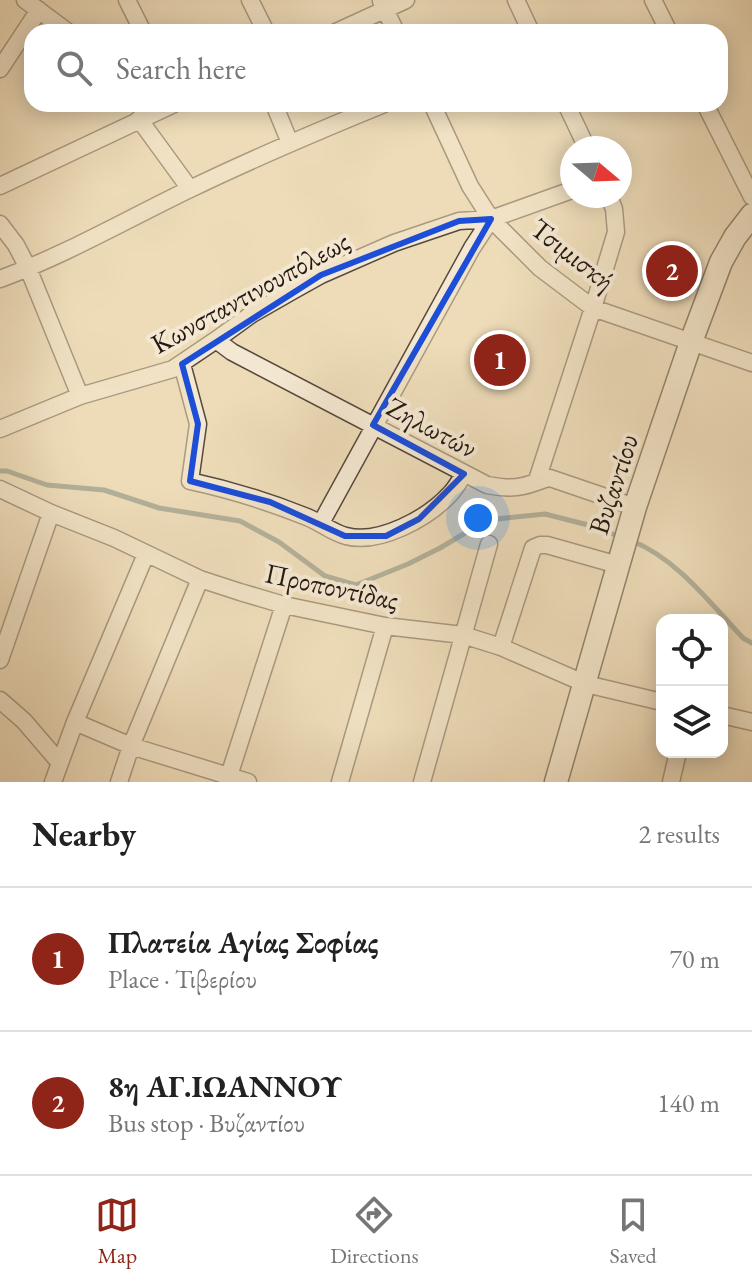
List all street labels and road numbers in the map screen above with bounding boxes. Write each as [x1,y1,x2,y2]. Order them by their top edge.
street label: Τσιμισκή [524,210,622,298]
street label: Κωνσταντινουπόλεως [144,223,356,361]
street label: Ζηλωτών [381,388,483,466]
street label: Βυζαντίου [580,429,646,539]
street label: Προποντίδας [262,554,402,618]

